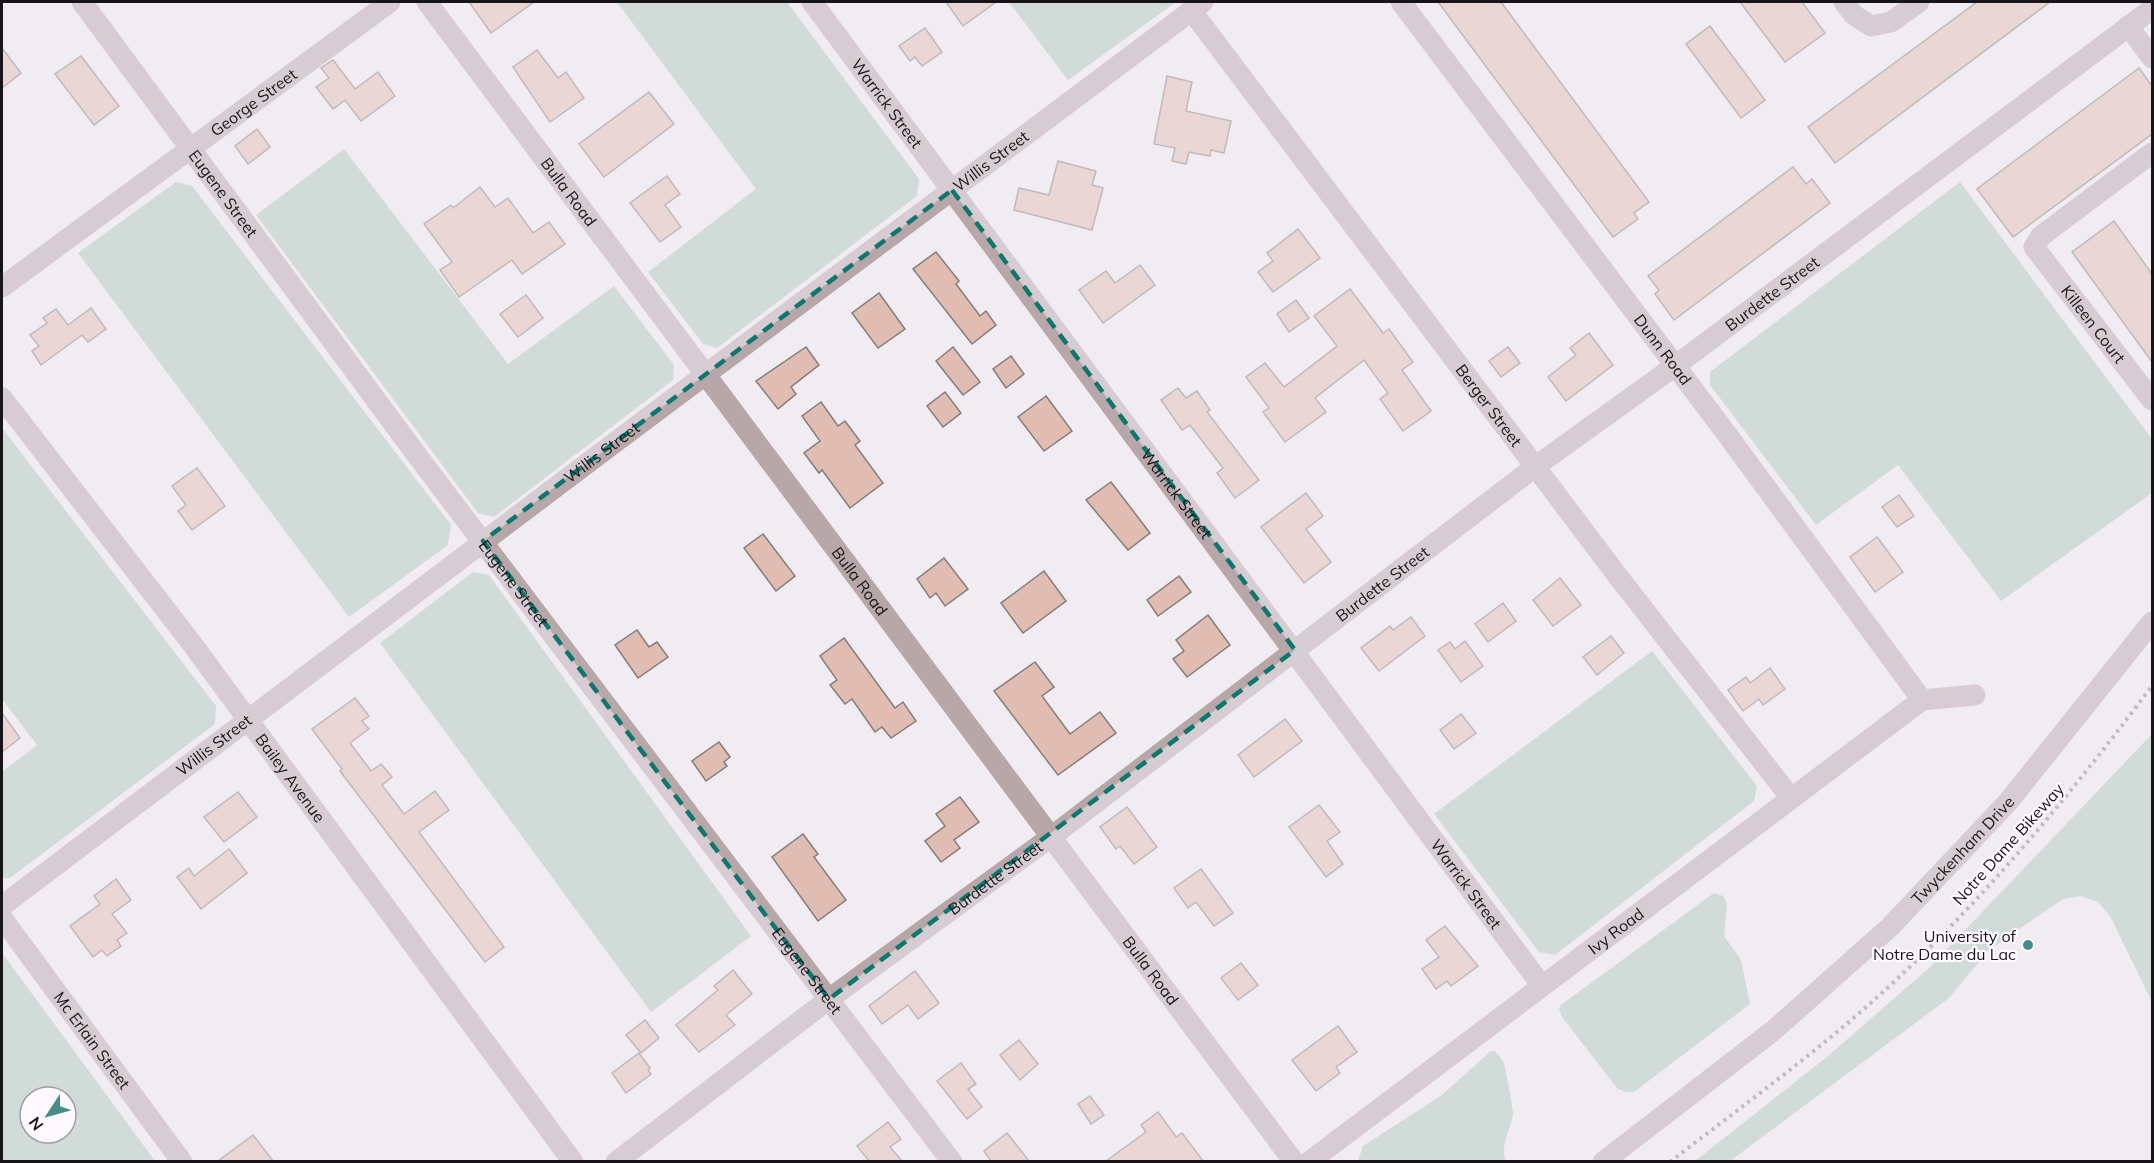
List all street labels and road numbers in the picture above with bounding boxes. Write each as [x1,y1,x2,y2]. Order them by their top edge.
street label: Warrick Street [847,54,927,152]
street label: George Street [206,64,301,141]
street label: Willis Street [949,126,1033,196]
street label: Eugene Street [185,146,263,241]
street label: Bulla Road [537,153,601,230]
street label: Burdette Street [1721,252,1823,335]
street label: Killeen Court [2057,281,2130,367]
street label: Dunn Road [1630,310,1696,389]
street label: Berger Street [1452,360,1527,451]
street label: Willis Street [560,417,644,487]
street label: Warrick Street [1137,445,1217,543]
street label: Eugene Street [475,536,553,631]
street label: Burdette Street [1332,541,1433,626]
street label: Bulla Road [828,543,892,619]
street label: Willis Street [172,710,256,780]
street label: Bailey Avenue [251,729,330,826]
street label: Notre Dame Bikeway [1948,779,2068,909]
street label: Twyckenham Drive [1907,792,2019,908]
street label: Warrick Street [1426,835,1506,933]
street label: Burdette Street [944,836,1047,919]
street label: Ivy Road [1584,903,1648,958]
street label: Eugene Street [768,923,847,1018]
street label: Bulla Road [1119,932,1183,1009]
street label: Mc Erlain Street [50,988,135,1093]

